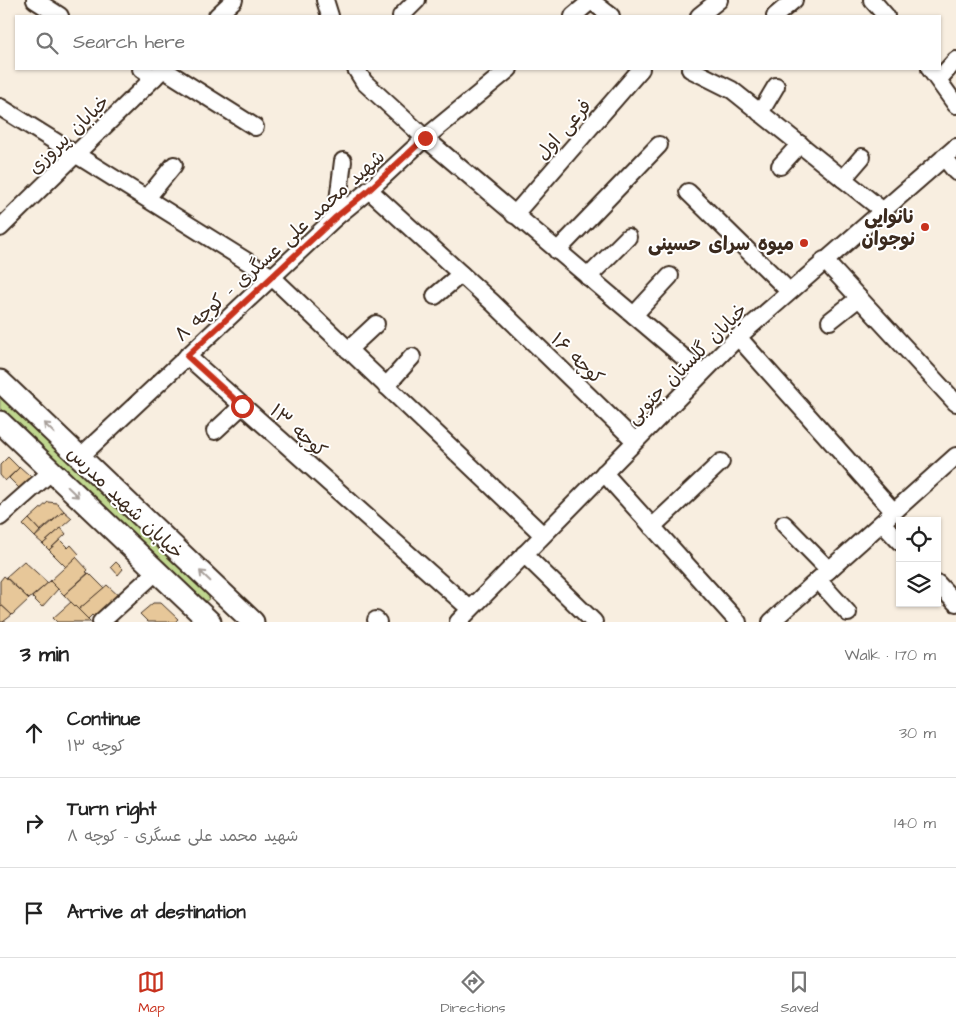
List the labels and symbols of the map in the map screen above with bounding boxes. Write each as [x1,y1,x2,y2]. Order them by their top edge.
street label: خیابان پیروزی [22,89,116,181]
street label: فرعی اول [530,94,598,166]
route end [414,127,437,150]
street label: شهید محمد علی عسگری - کوچه ۸ [169,144,391,348]
place label: نانوایی نوجوان [861,204,915,253]
marker: نانوایی نوجوان [919,221,931,233]
place label: میوه سرای حسینی [648,231,794,258]
marker: میوه سرای حسینی [798,237,810,249]
street label: خیابان گلستان جنوبی [620,297,754,431]
street label: کوچه ۱۶ [544,327,610,391]
route start [231,395,254,418]
street label: کوچه ۱۳ [263,398,333,464]
one-way arrow [43,422,55,434]
street label: خیابان شهید مدرس [61,440,189,566]
one-way arrow [67,486,80,498]
one-way arrow [199,570,211,582]

